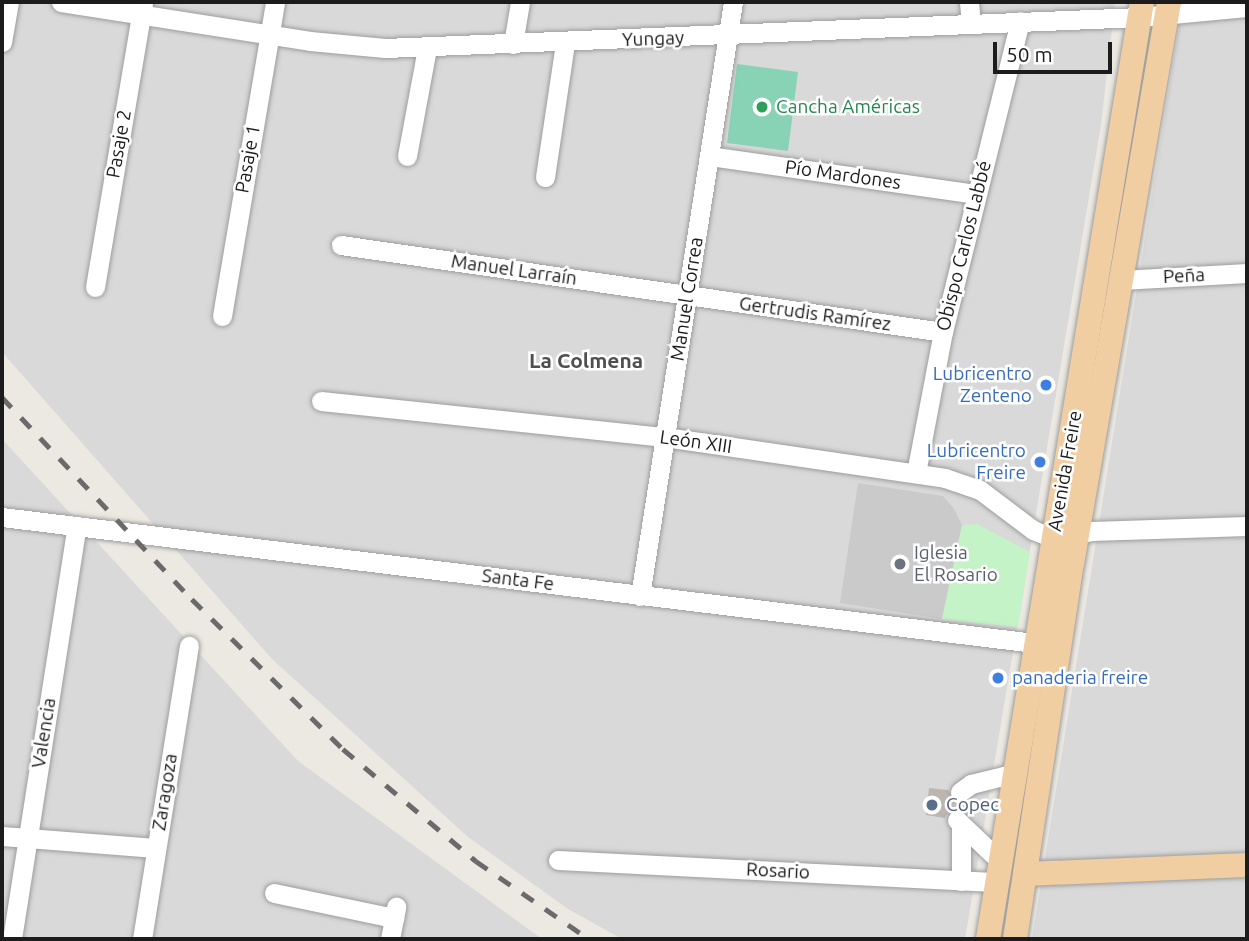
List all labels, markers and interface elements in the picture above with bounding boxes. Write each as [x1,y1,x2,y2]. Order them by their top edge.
street label: Yungay [622,27,684,51]
scale bar [997,28,1116,72]
text: 50 m [1006,42,1053,66]
place label: Cancha Américas [776,96,920,118]
marker: Cancha Américas [754,99,770,115]
street label: Pasaje 2 [102,108,136,180]
street label: Pasaje 1 [231,123,265,195]
street label: Pío Mardones [784,156,902,194]
street label: Obispo Carlos Labbé [932,158,996,334]
street label: Manuel Correa [666,235,708,363]
street label: Manuel Larraín [450,250,578,290]
street label: Peña [1162,264,1206,288]
street label: Gertrudis Ramírez [738,292,892,336]
district label: La Colmena [529,347,643,373]
place label: Lubricentro Zenteno [933,363,1032,407]
marker: Lubricentro Zenteno [1038,377,1054,393]
street label: Avenida Freire [1043,409,1087,533]
street label: León XIII [658,426,734,458]
place label: Lubricentro Freire [927,440,1026,484]
marker: Lubricentro Freire [1032,454,1048,470]
place label: Iglesia El Rosario [914,542,998,586]
marker: Iglesia El Rosario [892,556,908,572]
street label: Santa Fe [481,564,555,596]
place label: panaderia freire [1012,667,1148,689]
marker: panaderia freire [990,670,1006,686]
street label: Valencia [27,696,61,770]
street label: Zaragoza [148,752,182,832]
place label: Copec [946,794,999,816]
marker: Copec [924,797,940,813]
street label: Rosario [746,858,810,884]

